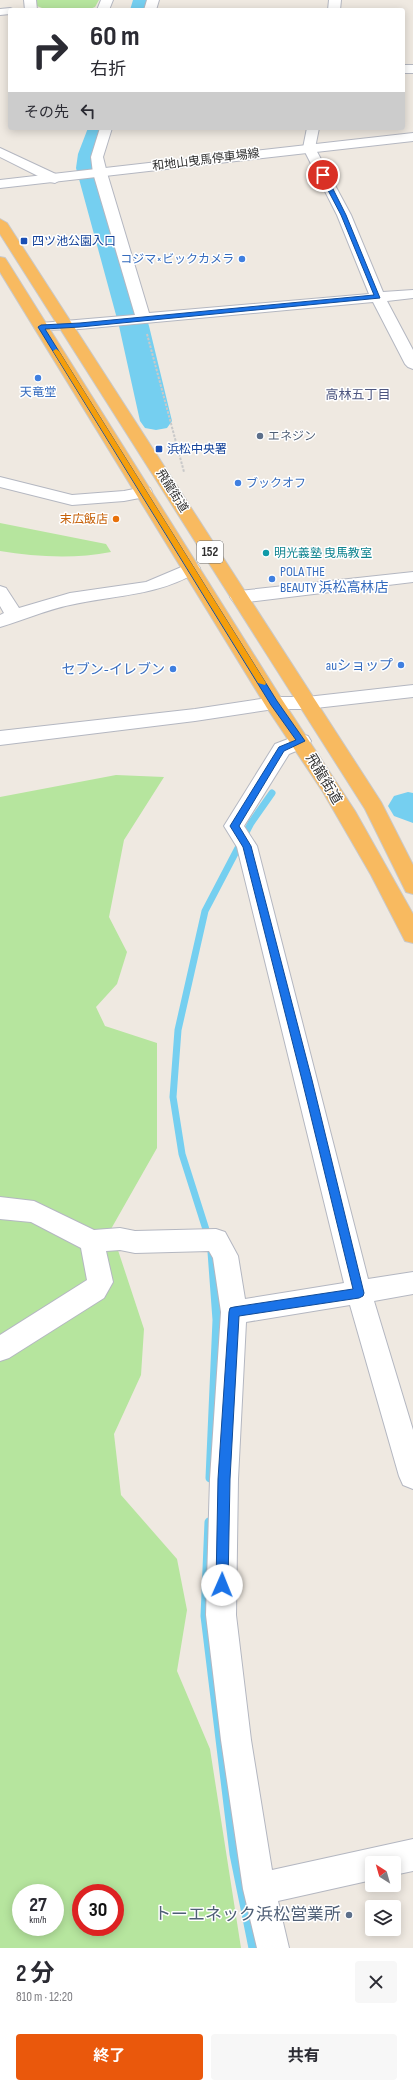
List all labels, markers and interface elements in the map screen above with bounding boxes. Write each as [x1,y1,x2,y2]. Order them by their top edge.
text: 60 m [90,20,139,53]
icon: right [24,24,76,76]
text: 右折 [90,59,126,80]
icon: left [77,100,99,122]
text: その先 [24,103,69,122]
street label: 和地山曳馬停車場線 [151,146,261,174]
pin [306,158,340,192]
icon: arrive [312,164,334,186]
place label: 四ツ池公園入口 [32,234,116,249]
marker: 四ツ池公園入口 [19,236,29,246]
place label: コジマ×ビックカメラ [120,252,234,267]
marker: コジマ×ビックカメラ [237,254,247,264]
marker: 天竜堂 [33,373,43,383]
place label: 天竜堂 [20,385,56,400]
district label: 高林五丁目 [325,387,391,403]
place label: エネジン [268,429,316,444]
marker: エネジン [255,431,265,441]
place label: 浜松中央署 [167,442,227,457]
marker: 浜松中央署 [154,444,164,454]
street label: 飛龍街道 [153,467,191,515]
place label: ブックオフ [246,476,306,491]
marker: ブックオフ [233,478,243,488]
place label: 末広飯店 [60,512,108,527]
marker: 末広飯店 [111,514,121,524]
road number: 152 [197,541,223,563]
place label: 明光義塾 曳馬教室 [274,546,372,561]
marker: 明光義塾 曳馬教室 [261,548,271,558]
place label: POLA THE BEAUTY 浜松高林店 [280,563,388,596]
marker: POLA THE BEAUTY 浜松高林店 [267,574,277,584]
place label: auショップ [326,657,393,674]
marker: auショップ [396,660,406,670]
place label: セブン-イレブン [62,661,165,678]
marker: セブン-イレブン [168,664,178,674]
street label: 飛龍街道 [302,751,346,807]
position arrow [201,1564,243,1606]
north arrow [365,1856,401,1892]
map controls [365,1856,401,1936]
speed limit sign: 30 [72,1884,124,1936]
text: 27 [29,1893,47,1917]
button: layers [365,1900,401,1936]
place label: トーエネック浜松営業所 [154,1905,341,1925]
marker: トーエネック浜松営業所 [344,1910,354,1920]
text: km/h [29,1914,47,1926]
text: 2 分 [16,1959,54,1988]
button: close [355,1961,397,2003]
text: 810 m · 12:20 [16,1989,73,2005]
button: 終了 [16,2034,203,2080]
button: 共有 [211,2034,397,2080]

